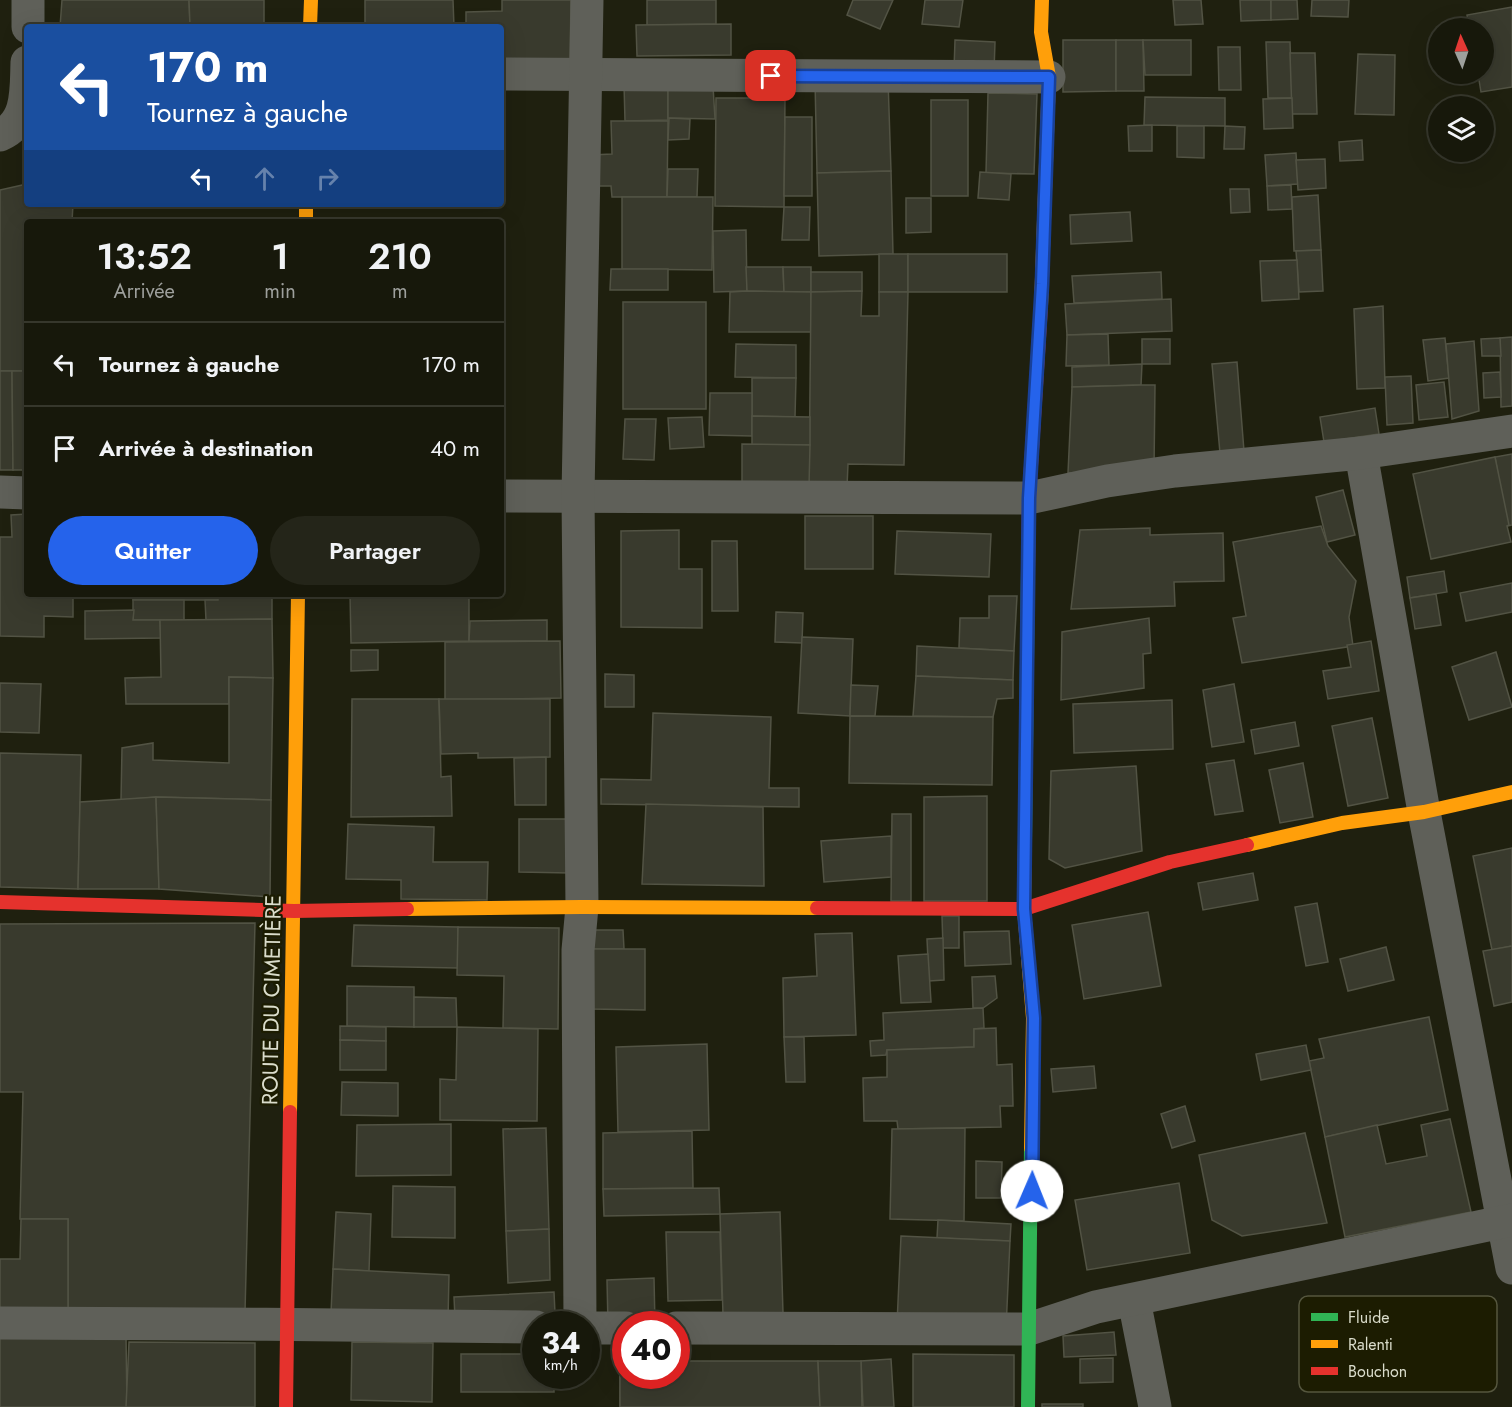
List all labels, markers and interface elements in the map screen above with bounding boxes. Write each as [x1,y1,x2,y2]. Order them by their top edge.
north arrow [1428,18,1494,84]
map controls [1428,18,1494,162]
text: 170 m [147,37,269,98]
icon: left [48,48,126,126]
pin [745,50,796,101]
icon: arrive [754,59,787,92]
text: Tournez à gauche [147,93,348,132]
button: layers [1428,96,1494,162]
icon: left [185,162,218,195]
icon: ahead [248,162,281,195]
icon: right [311,162,344,195]
text: 13:52 [96,230,192,282]
text: 1 [271,230,289,282]
text: 210 [368,230,432,282]
text: Arrivée [114,277,175,306]
text: min [264,277,296,306]
text: m [392,277,408,306]
icon: left [48,348,81,381]
text: Tournez à gauche [99,348,279,380]
text: 170 m [422,348,480,380]
icon: arrive [48,432,81,465]
text: Arrivée à destination [99,432,313,464]
text: 40 m [430,432,480,464]
button: Quitter [48,516,258,585]
button: Partager [270,516,480,585]
street label: ROUTE DU CIMETIÈRE [253,895,289,1105]
position arrow [1000,1159,1064,1223]
legend [1299,1296,1497,1392]
text: Fluide [1348,1306,1390,1329]
speed limit sign: 40 [612,1311,690,1389]
text: 34 [541,1321,581,1364]
text: Ralenti [1348,1333,1393,1356]
text: km/h [544,1354,578,1376]
text: Bouchon [1348,1360,1407,1383]

